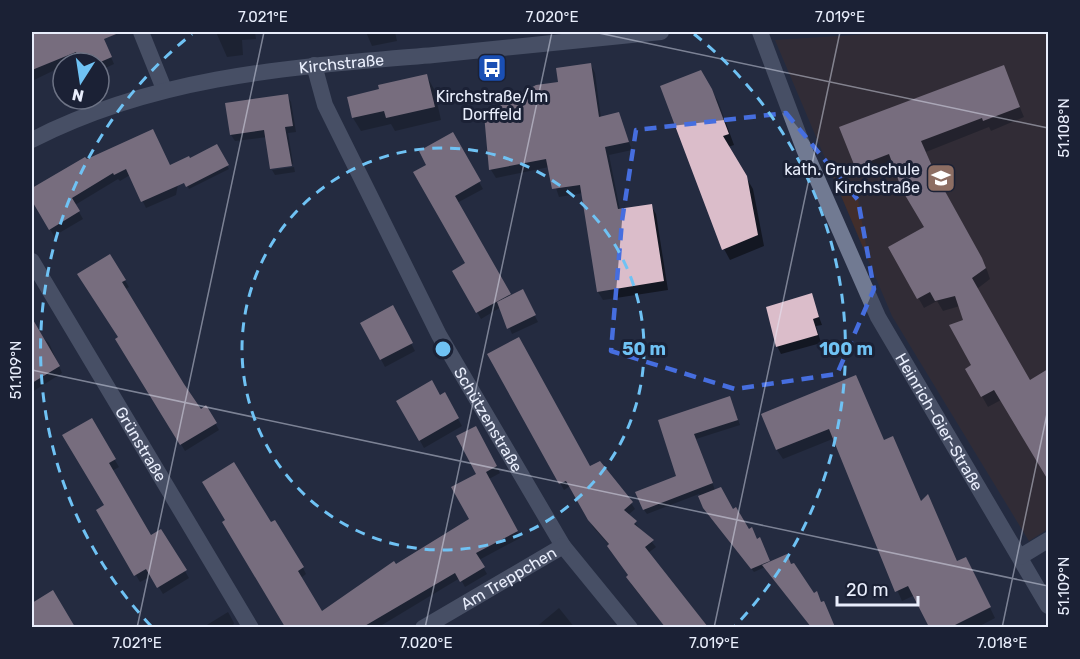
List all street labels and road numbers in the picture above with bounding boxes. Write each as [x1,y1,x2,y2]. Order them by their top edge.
street label: Kirchstraße [298,50,385,77]
street label: Heinrich-Gier-Straße [891,350,987,494]
street label: Schützenstraße [450,364,526,476]
street label: Grünstraße [111,403,170,485]
street label: Am Treppchen [457,543,560,614]

